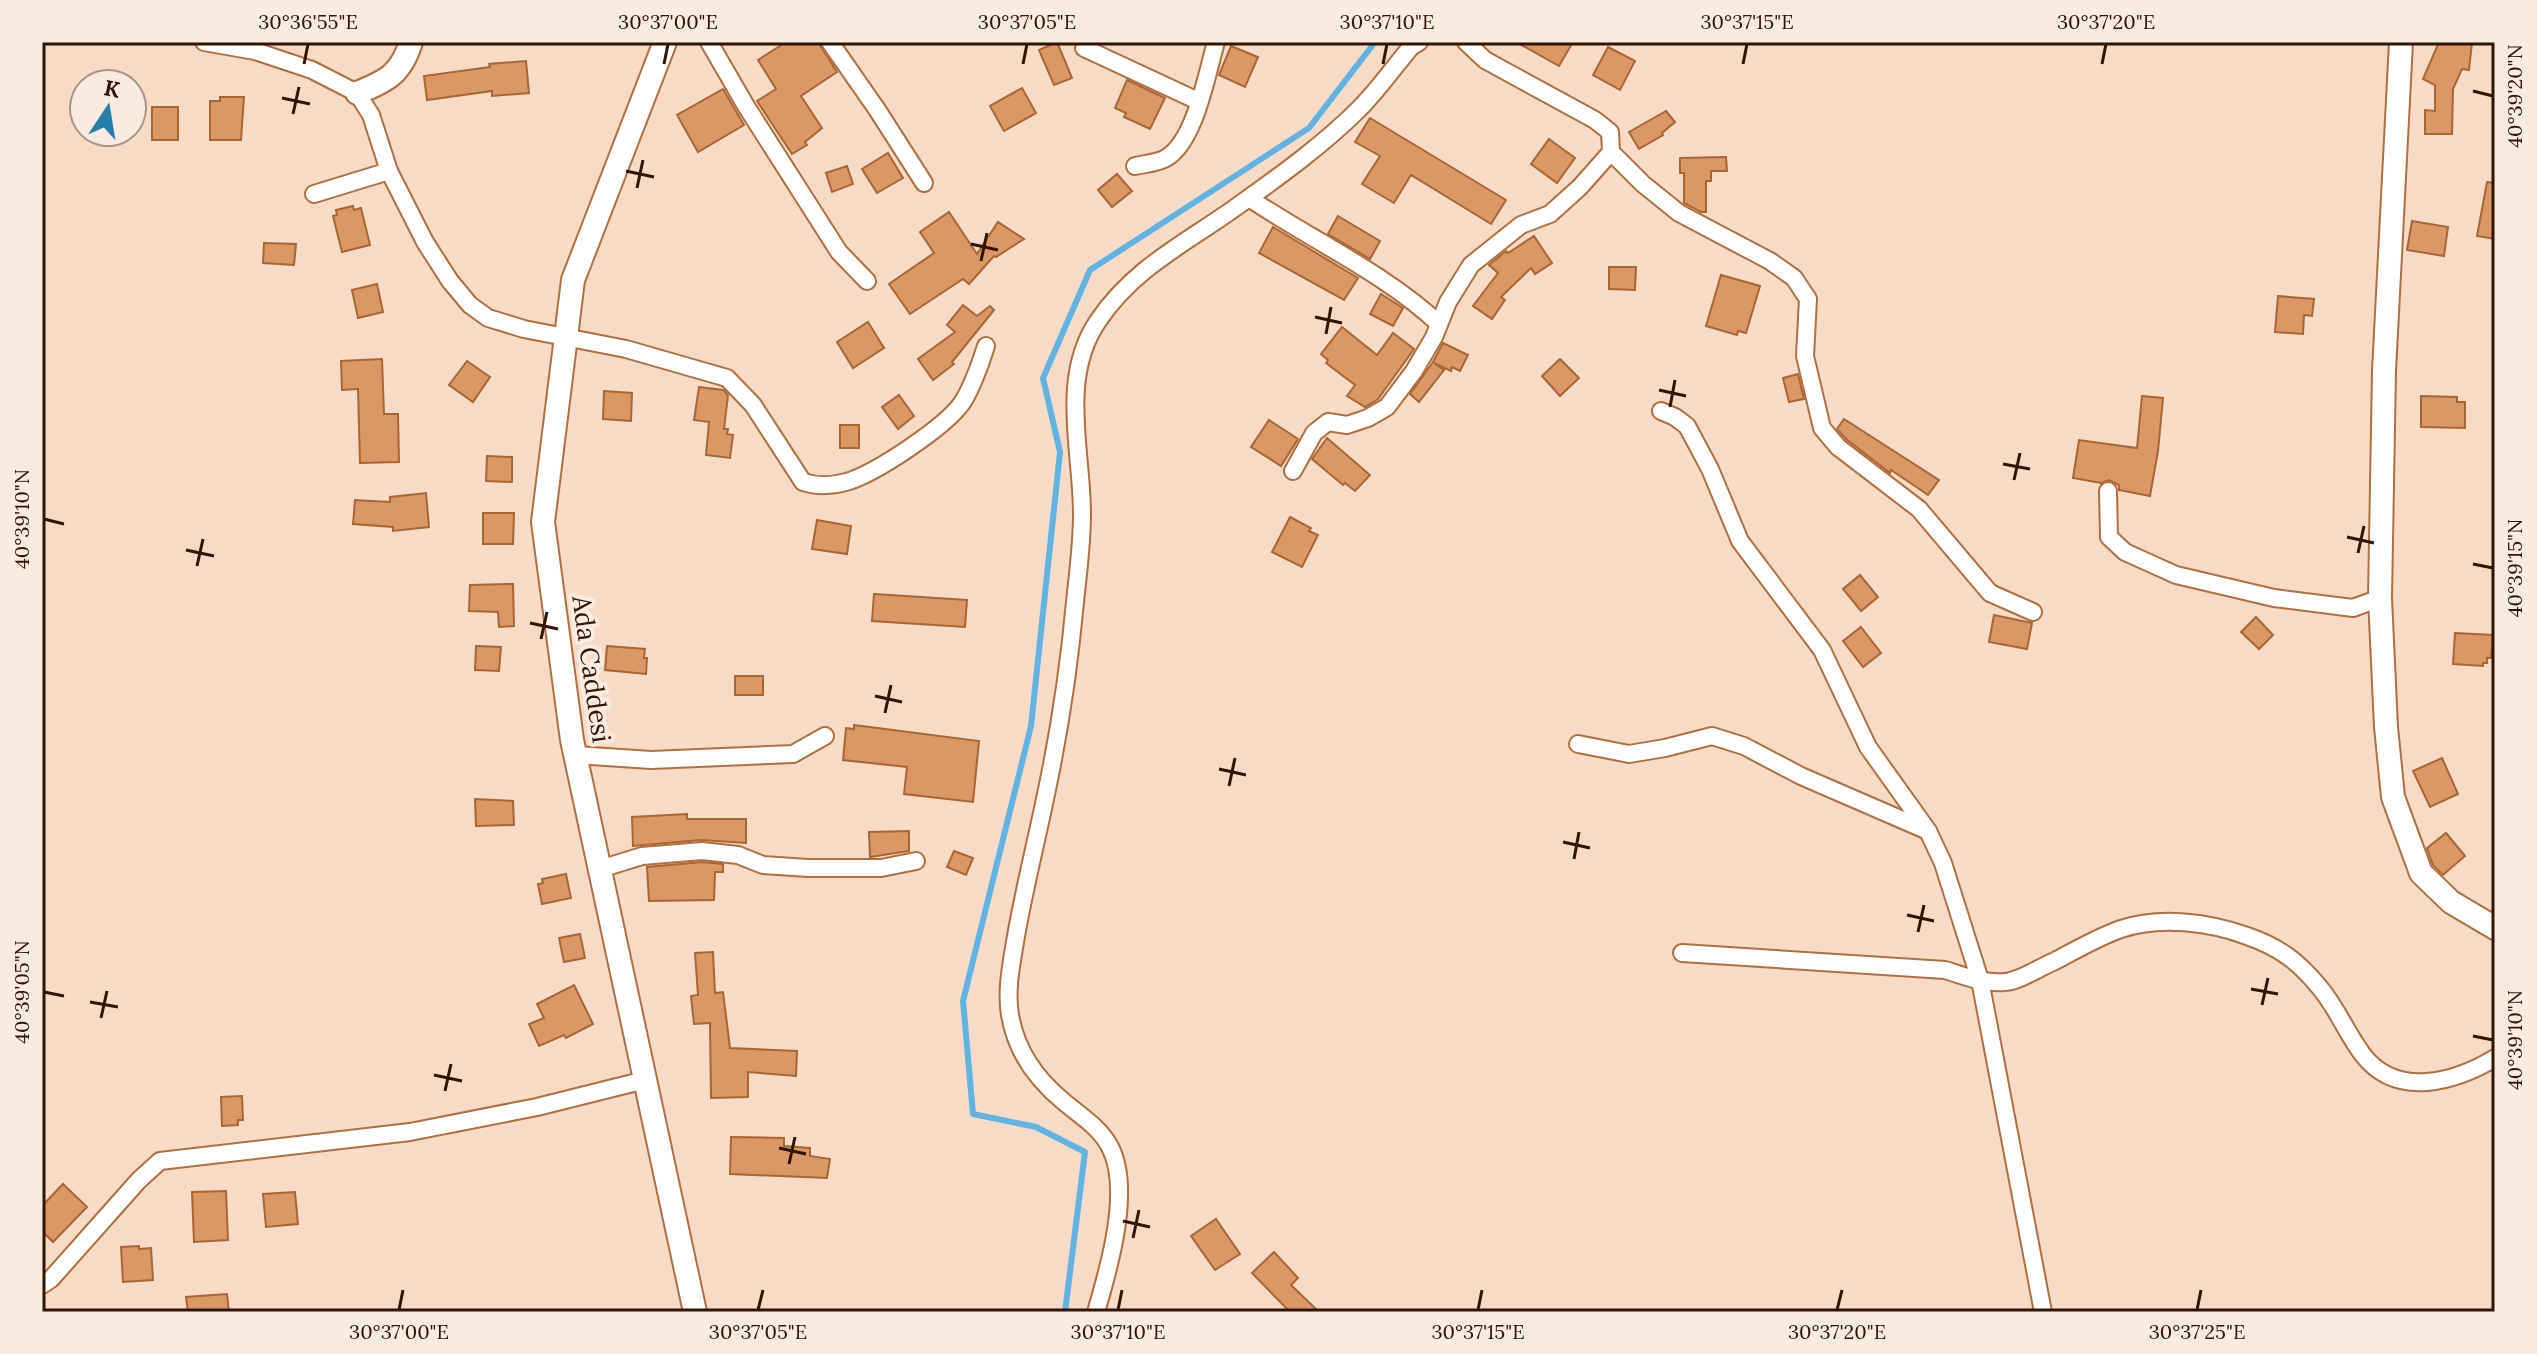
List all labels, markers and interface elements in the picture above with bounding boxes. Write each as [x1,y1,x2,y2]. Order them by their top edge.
text: 30°36'55"E [258,9,358,34]
text: 30°37'00"E [618,9,718,34]
text: 30°37'05"E [978,9,1076,34]
text: 30°37'10"E [1340,9,1434,34]
text: 30°37'15"E [1700,9,1794,34]
text: 30°37'20"E [2057,9,2155,34]
text: 40°39'20"N [2502,44,2527,148]
north arrow [68,68,148,148]
text: K [102,73,123,104]
text: 40°39'10"N [9,469,34,569]
text: 40°39'15"N [2502,519,2527,617]
street label: Ada Caddesi [565,592,619,745]
text: 40°39'05"N [9,940,34,1044]
text: 40°39'10"N [2502,990,2527,1090]
text: 30°37'00"E [349,1319,449,1344]
text: 30°37'05"E [709,1319,807,1344]
text: 30°37'10"E [1071,1319,1165,1344]
text: 30°37'15"E [1431,1319,1525,1344]
text: 30°37'20"E [1788,1319,1886,1344]
text: 30°37'25"E [2149,1319,2245,1344]

